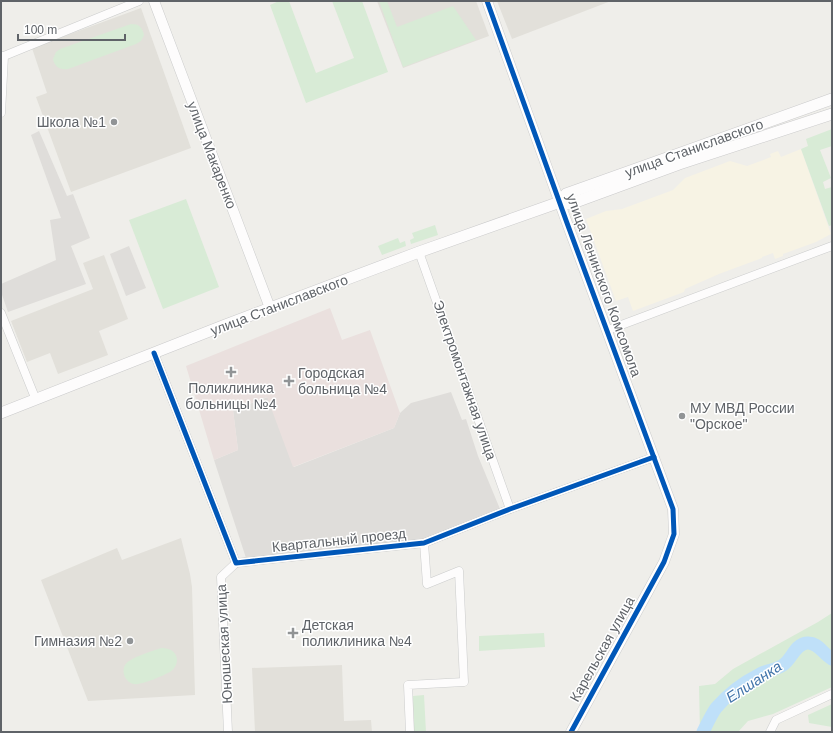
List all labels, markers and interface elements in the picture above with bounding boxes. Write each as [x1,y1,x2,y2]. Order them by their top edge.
scale bar [18,16,125,42]
text: 100 m [24,23,57,37]
street label: улица Макаренко [184,99,240,211]
place label: Школа №1 [37,114,106,130]
street label: улица Станиславского [623,115,766,180]
marker: Школа №1 [109,117,119,127]
street label: улица Ленинского Комсомола [563,191,645,379]
street label: улица Станиславского [208,271,350,339]
street label: Электромонтажная улица [430,298,500,462]
place label: Городская больница №4 [298,365,387,397]
marker: Поликлиника больницы №4 [225,366,237,378]
marker: Городская больница №4 [283,375,295,387]
place label: Поликлиника больницы №4 [185,380,277,412]
place label: МУ МВД России "Орское" [690,400,795,432]
marker: МУ МВД России "Орское" [677,411,687,421]
street label: Квартальный проезд [271,525,407,555]
street label: Юношеская улица [213,584,235,704]
street label: Карельская улица [566,593,638,704]
place label: Детская поликлиника №4 [302,617,412,649]
marker: Детская поликлиника №4 [287,627,299,639]
place label: Гимназия №2 [34,633,122,649]
marker: Гимназия №2 [125,636,135,646]
water label: Елшанка [723,657,785,706]

